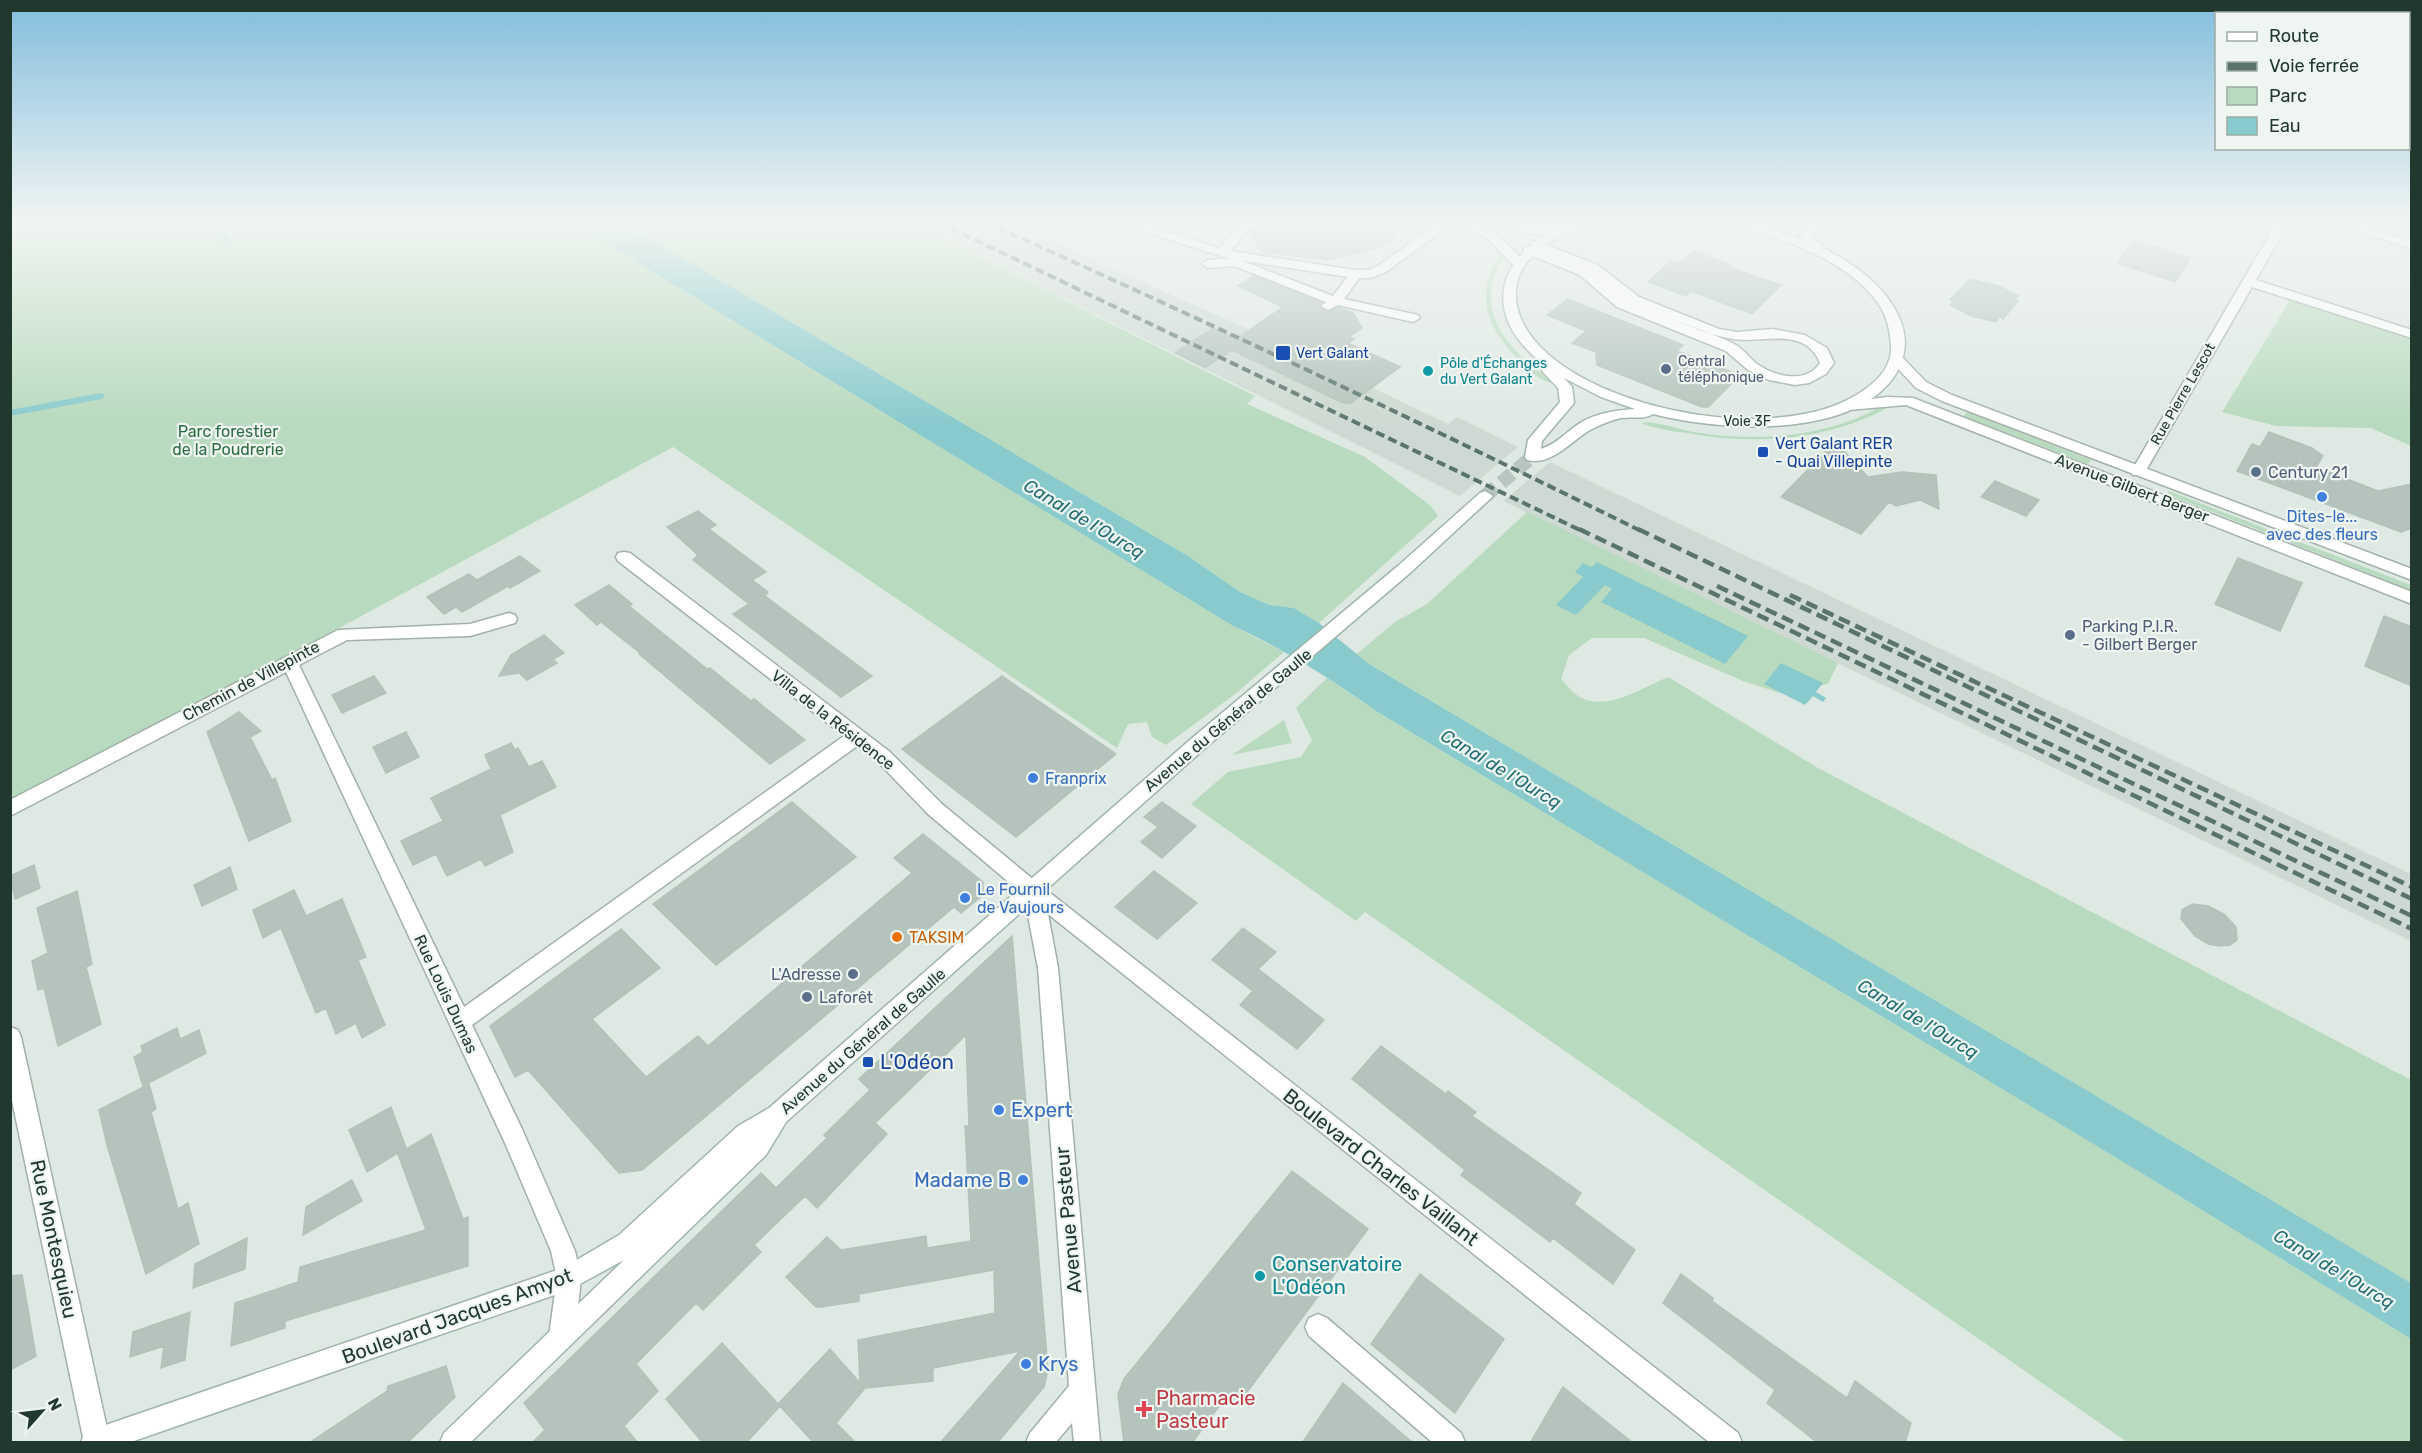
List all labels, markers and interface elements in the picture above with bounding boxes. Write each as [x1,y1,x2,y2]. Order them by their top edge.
legend [2215,12,2410,150]
text: Route [2269,25,2319,47]
text: Voie ferrée [2269,55,2359,77]
text: Parc [2269,85,2307,107]
text: Eau [2269,115,2301,137]
street label: Rue Pierre Lescot [2147,340,2219,448]
marker: Vert Galant [1274,344,1292,362]
place label: Vert Galant [1296,345,1369,362]
place label: Central téléphonique [1678,353,1764,386]
place label: Pôle d'Échanges du Vert Galant [1440,354,1547,388]
marker: Central téléphonique [1659,362,1673,376]
marker: Pôle d'Échanges du Vert Galant [1421,364,1435,378]
street label: Voie 3F [1723,413,1771,430]
park label: Parc forestier de la Poudrerie [172,422,284,459]
place label: Vert Galant RER - Quai Villepinte [1775,434,1893,471]
marker: Vert Galant RER - Quai Villepinte [1756,445,1770,459]
street label: Avenue Gilbert Berger [2052,450,2212,526]
place label: Century 21 [2268,463,2348,482]
marker: Century 21 [2249,465,2263,479]
water label: Canal de l'Ourcq [1020,474,1149,564]
marker: Dites-le... avec des fleurs [2315,490,2329,504]
place label: Dites-le... avec des fleurs [2266,507,2378,544]
place label: Parking P.I.R. - Gilbert Berger [2082,617,2197,654]
marker: Parking P.I.R. - Gilbert Berger [2063,628,2077,642]
street label: Chemin de Villepinte [179,637,323,725]
street label: Avenue du Général de Gaulle [1140,644,1316,796]
street label: Villa de la Résidence [768,666,898,774]
water label: Canal de l'Ourcq [1437,724,1566,814]
place label: Franprix [1045,769,1107,788]
marker: Franprix [1026,771,1040,785]
place label: Le Fournil de Vaujours [977,880,1064,917]
marker: Le Fournil de Vaujours [958,891,972,905]
place label: TAKSIM [909,928,964,947]
marker: TAKSIM [890,930,904,944]
street label: Rue Louis Dumas [410,932,482,1056]
street label: Avenue du Général de Gaulle [777,964,949,1118]
place label: L'Adresse [771,965,841,984]
marker: L'Adresse [846,967,860,981]
water label: Canal de l'Ourcq [1854,974,1983,1064]
place label: Laforêt [819,988,873,1007]
marker: Laforêt [800,990,814,1004]
place label: L'Odéon [880,1050,954,1074]
marker: L'Odéon [861,1055,875,1069]
street label: Boulevard Charles Vaillant [1278,1083,1484,1251]
place label: Expert [1011,1098,1073,1122]
marker: Expert [992,1103,1006,1117]
street label: Avenue Pasteur [1050,1145,1086,1295]
street label: Rue Montesquieu [25,1157,83,1321]
place label: Madame B [914,1168,1011,1192]
marker: Madame B [1016,1173,1030,1187]
water label: Canal de l'Ourcq [2270,1224,2399,1314]
place label: Conservatoire L'Odéon [1272,1252,1402,1299]
street label: Boulevard Jacques Amyot [338,1263,576,1369]
marker: Conservatoire L'Odéon [1253,1269,1267,1283]
place label: Krys [1038,1352,1079,1376]
marker: Krys [1019,1357,1033,1371]
north arrow [12,1381,72,1441]
place label: Pharmacie Pasteur [1156,1386,1256,1433]
text: N [44,1395,66,1414]
marker: Pharmacie Pasteur [1137,1402,1151,1416]

